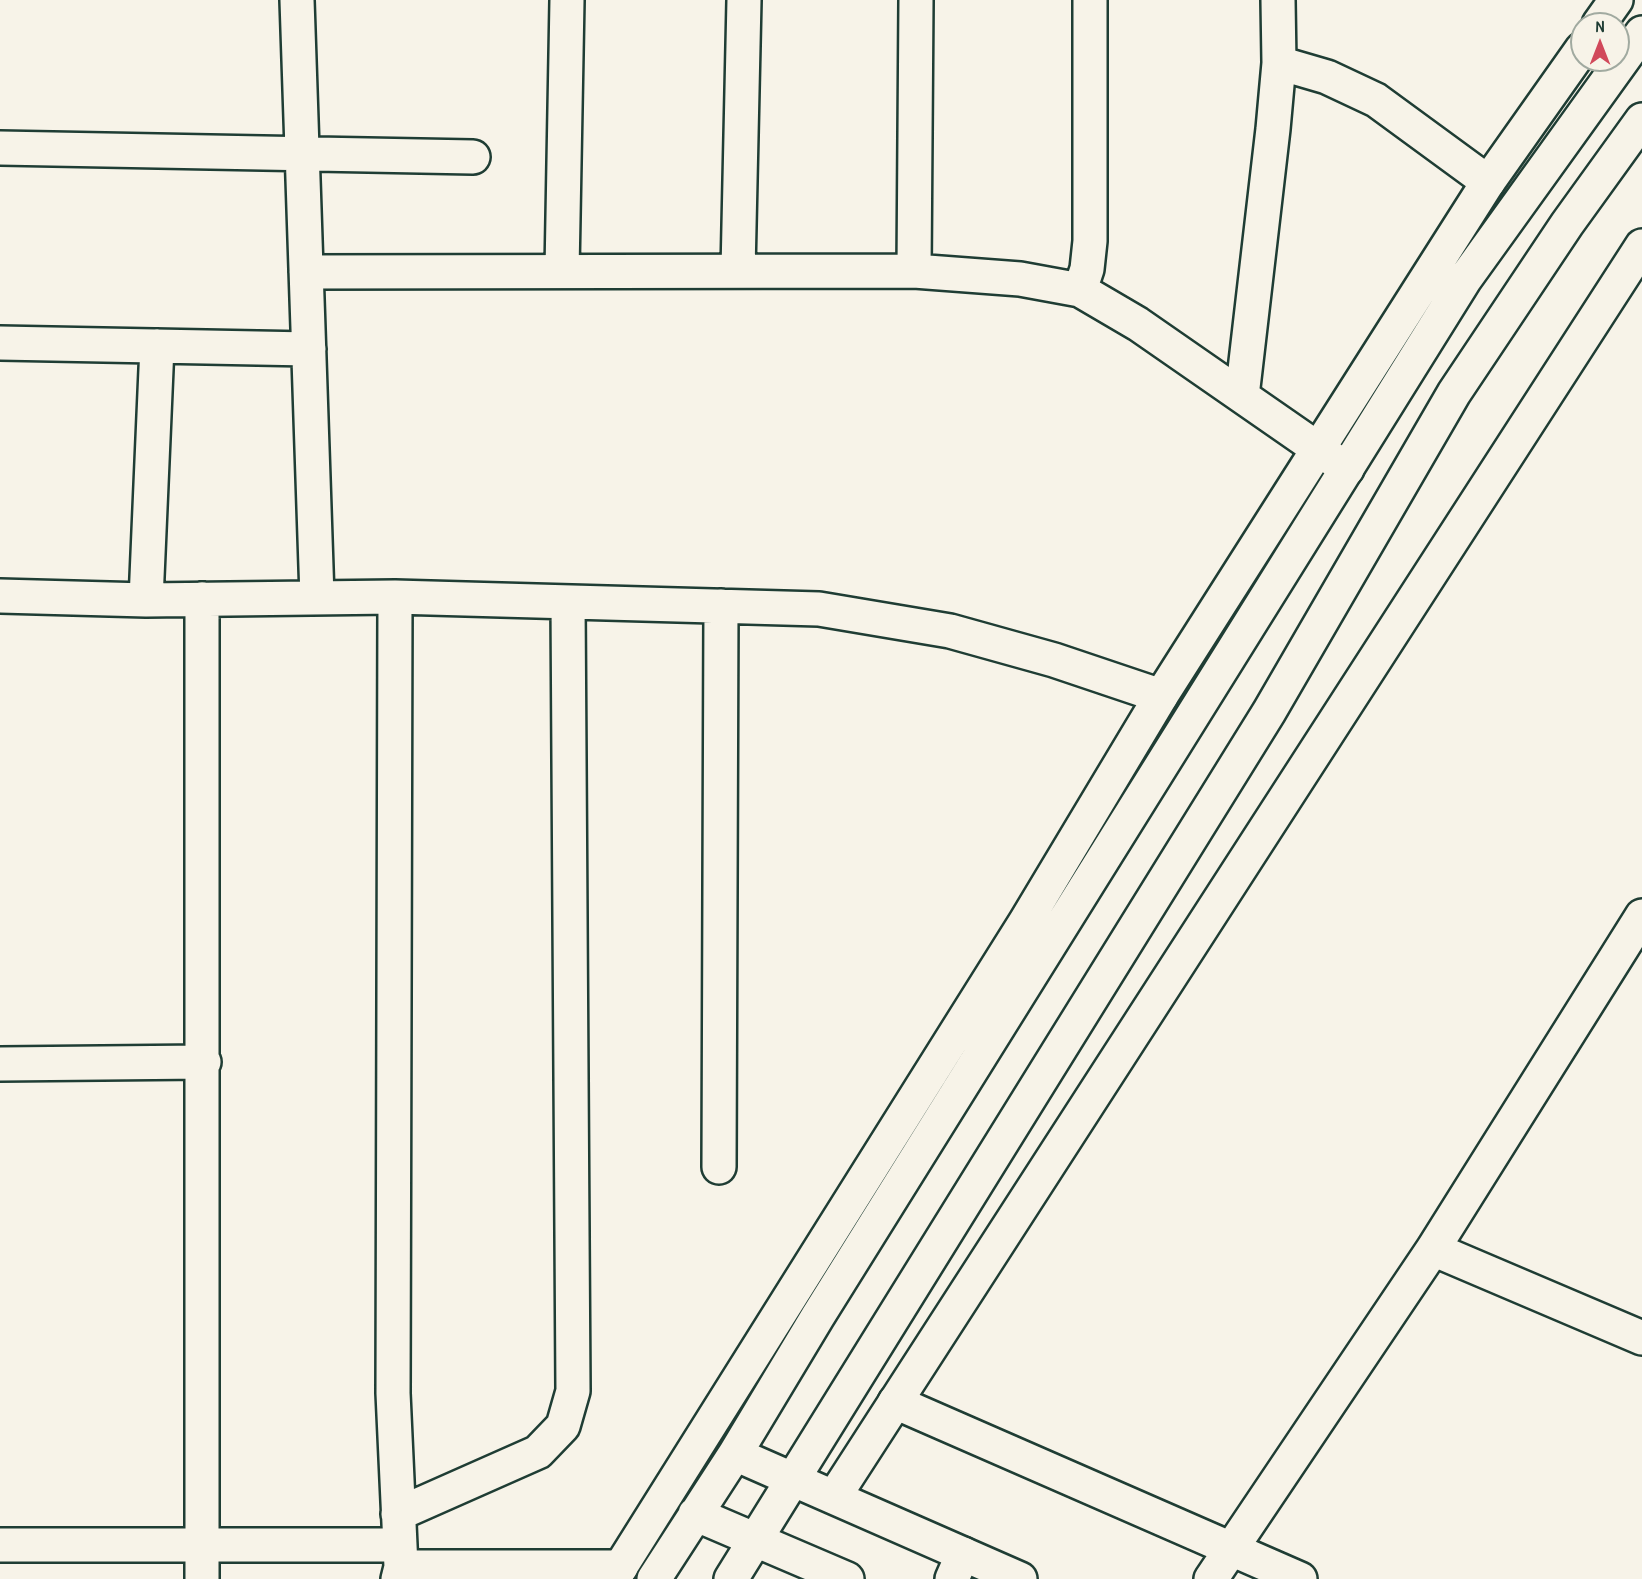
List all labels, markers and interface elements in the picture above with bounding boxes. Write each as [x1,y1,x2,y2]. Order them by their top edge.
north arrow [1570,12,1630,72]
text: N [1596,15,1604,37]

